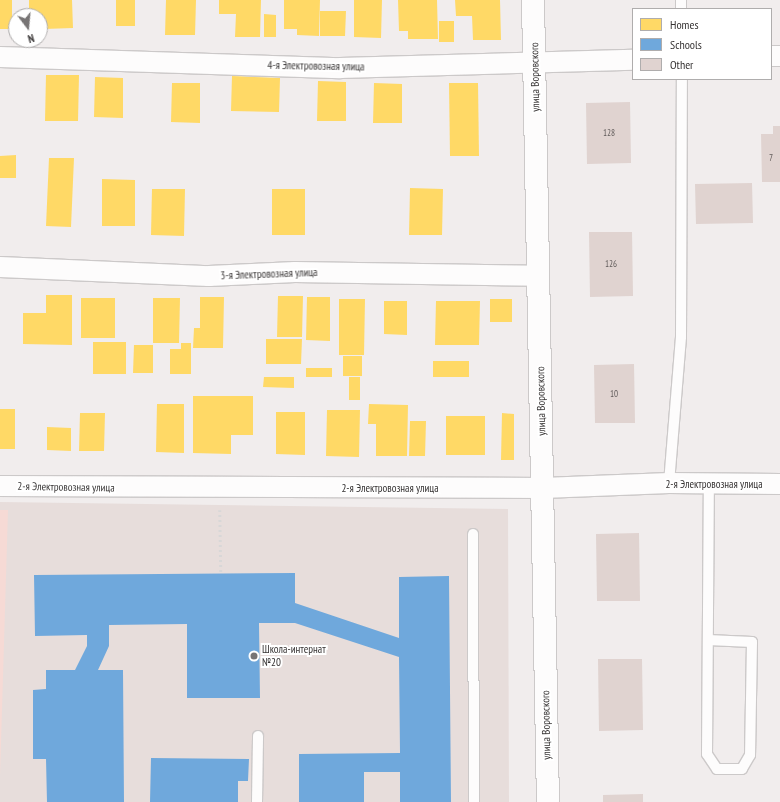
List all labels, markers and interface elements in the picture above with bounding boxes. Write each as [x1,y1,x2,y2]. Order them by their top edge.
north arrow [8,8,48,48]
legend [632,8,772,80]
text: Homes [670,17,698,32]
text: N [26,31,36,46]
text: Schools [670,37,702,52]
street label: улица Воровского [528,42,542,112]
text: Other [670,57,693,72]
street label: 4-я Электровозная улица [267,59,365,73]
house number: 128 [603,128,615,138]
house number: 7 [769,153,773,163]
house number: 126 [605,259,617,269]
street label: 3-я Электровозная улица [220,266,318,282]
street label: улица Воровского [534,366,548,436]
house number: 10 [610,389,618,399]
street label: 2-я Электровозная улица [665,477,763,491]
street label: 2-я Электровозная улица [17,480,115,494]
street label: 2-я Электровозная улица [341,481,439,495]
place label: Школа-интернат №20 [262,643,326,669]
marker: Школа-интернат №20 [249,651,259,661]
street label: улица Воровского [539,690,553,760]

